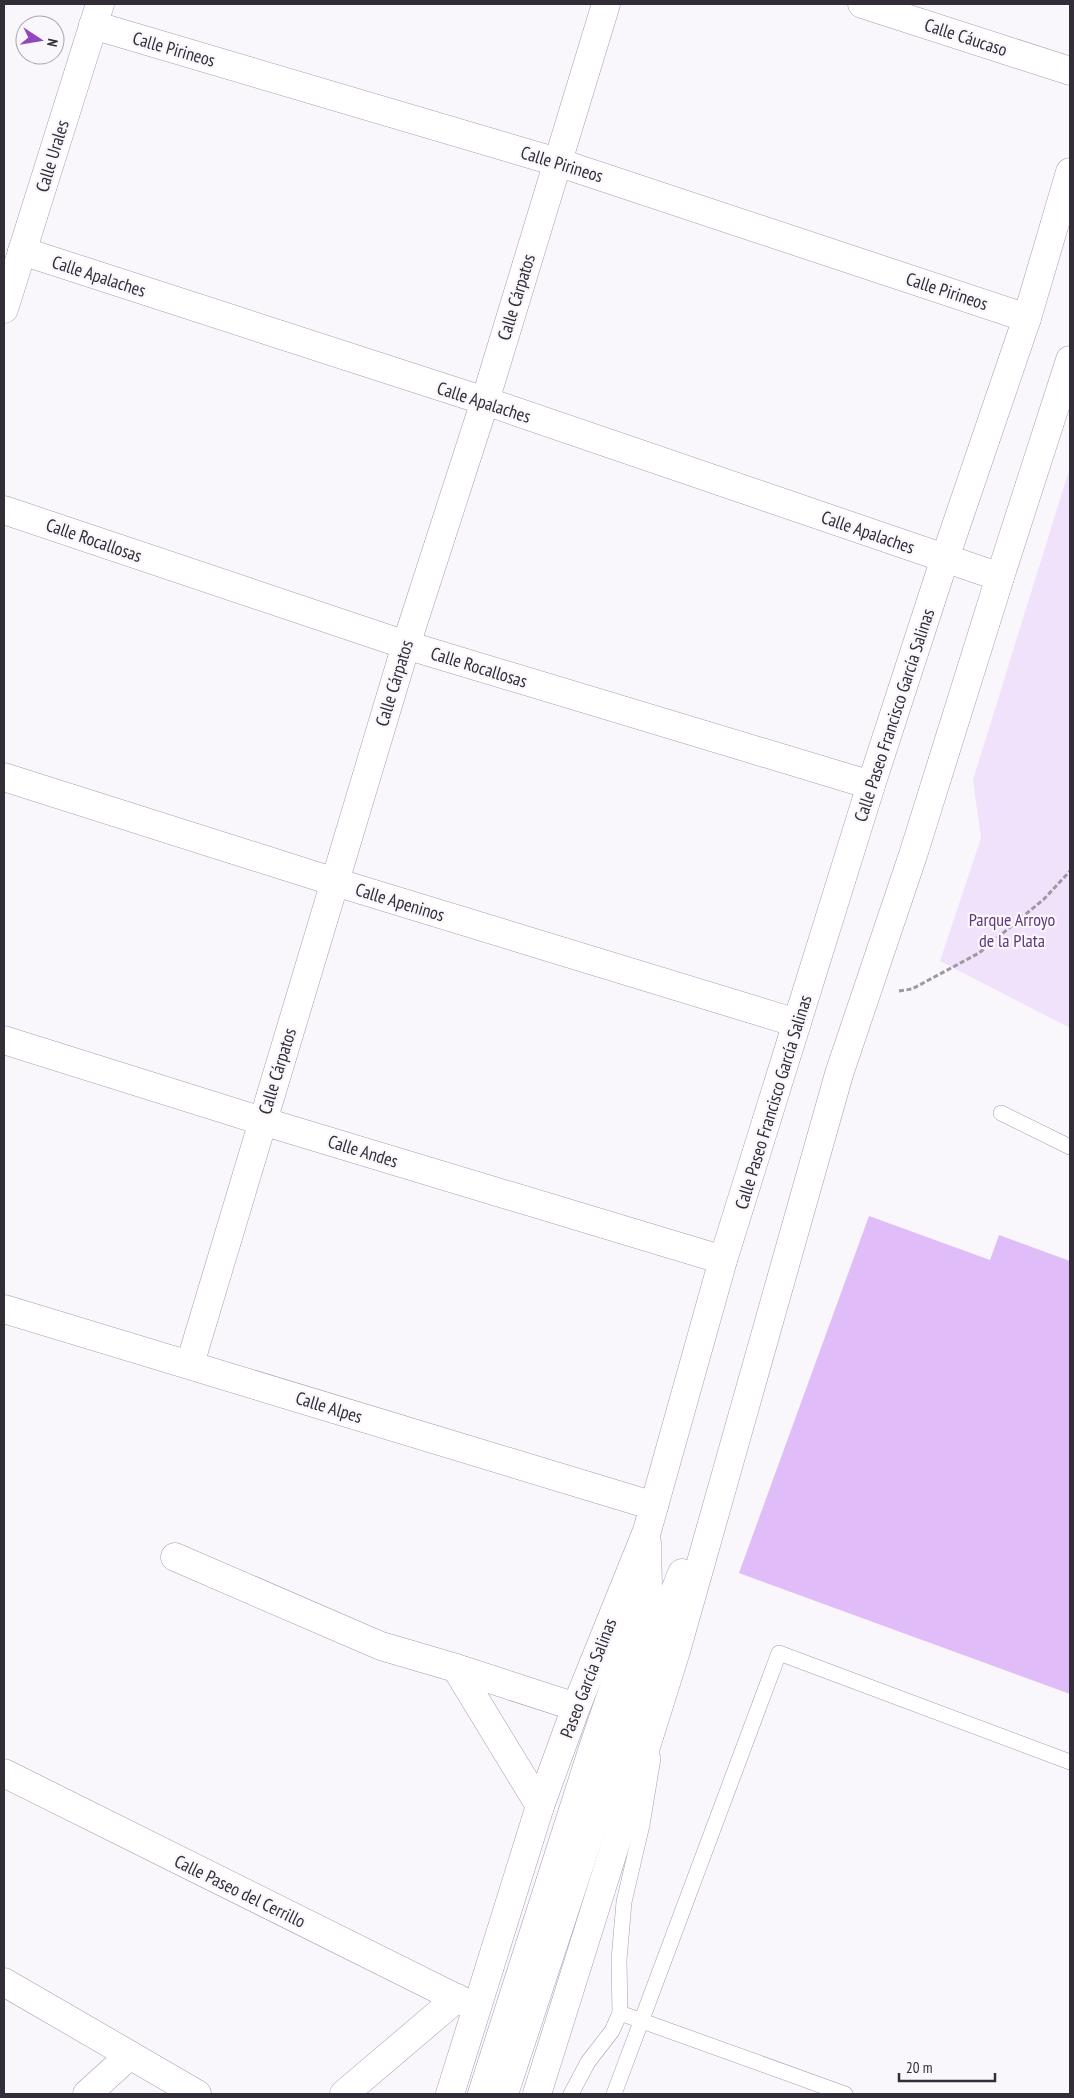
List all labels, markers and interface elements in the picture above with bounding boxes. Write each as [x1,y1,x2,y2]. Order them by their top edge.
street label: Calle Cáucaso [922,13,1010,61]
north arrow [15,15,65,65]
street label: Calle Pirineos [130,26,218,72]
text: N [43,37,62,48]
street label: Calle Urales [30,117,74,195]
street label: Calle Pirineos [518,141,606,187]
street label: Calle Apalaches [49,250,149,302]
street label: Calle Cárpatos [492,251,540,343]
street label: Calle Pirineos [903,267,991,315]
street label: Calle Apalaches [434,376,534,428]
street label: Calle Apalaches [818,505,918,559]
street label: Calle Rocallosas [43,513,145,567]
street label: Calle Paseo Francisco García Salinas [849,606,939,824]
street label: Calle Cárpatos [370,637,418,729]
street label: Calle Rocallosas [428,641,530,693]
street label: Calle Apeninos [353,878,447,926]
park label: Parque Arroyo de la Plata [969,908,1056,952]
street label: Calle Paseo Francisco García Salinas [729,992,817,1212]
street label: Calle Cárpatos [253,1025,301,1117]
street label: Calle Andes [325,1129,401,1173]
street label: Calle Alpes [293,1386,365,1428]
street label: Paseo García Salinas [555,1615,621,1741]
street label: Calle Paseo del Cerrillo [171,1849,309,1933]
scale bar [899,2050,995,2082]
text: 20 m [906,2058,932,2077]

